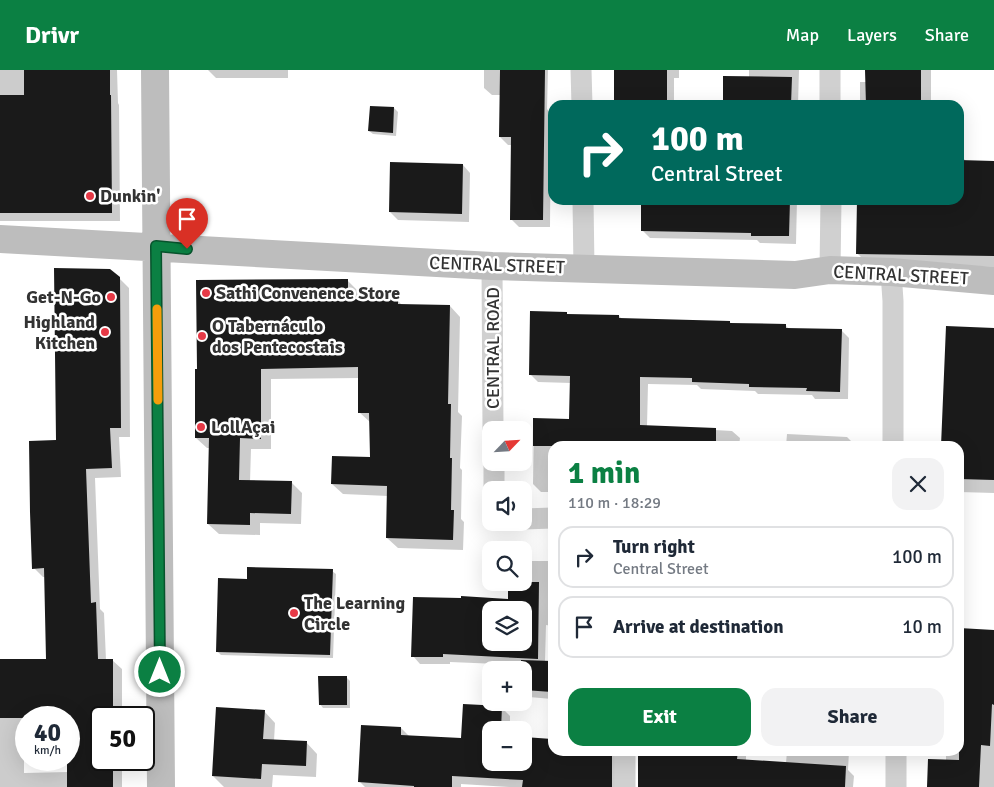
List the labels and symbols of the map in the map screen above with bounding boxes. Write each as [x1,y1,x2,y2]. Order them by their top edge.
place label: Dunkin' [100,185,160,207]
marker: Dunkin' [84,190,96,202]
pin [166,198,208,249]
street label: CENTRAL STREET [429,252,565,278]
street label: CENTRAL STREET [833,260,969,290]
place label: Sathi Convenence Store [216,282,400,304]
place label: Get-N-Go [26,286,101,308]
marker: Sathi Convenence Store [200,287,212,299]
street label: CENTRAL ROAD [482,287,504,409]
marker: Get-N-Go [105,291,117,303]
place label: Highland Kitchen [23,311,95,354]
place label: O Tabernáculo dos Pentecostais [212,315,343,358]
marker: Highland Kitchen [99,326,111,338]
marker: O Tabernáculo dos Pentecostais [196,330,208,342]
place label: LollAçai [211,416,276,438]
marker: LollAçai [195,421,207,433]
north arrow [482,421,532,471]
place label: The Learning Circle [304,592,405,635]
marker: The Learning Circle [288,607,300,619]
position arrow [133,645,185,697]
speed limit sign: 50 [90,706,155,771]

